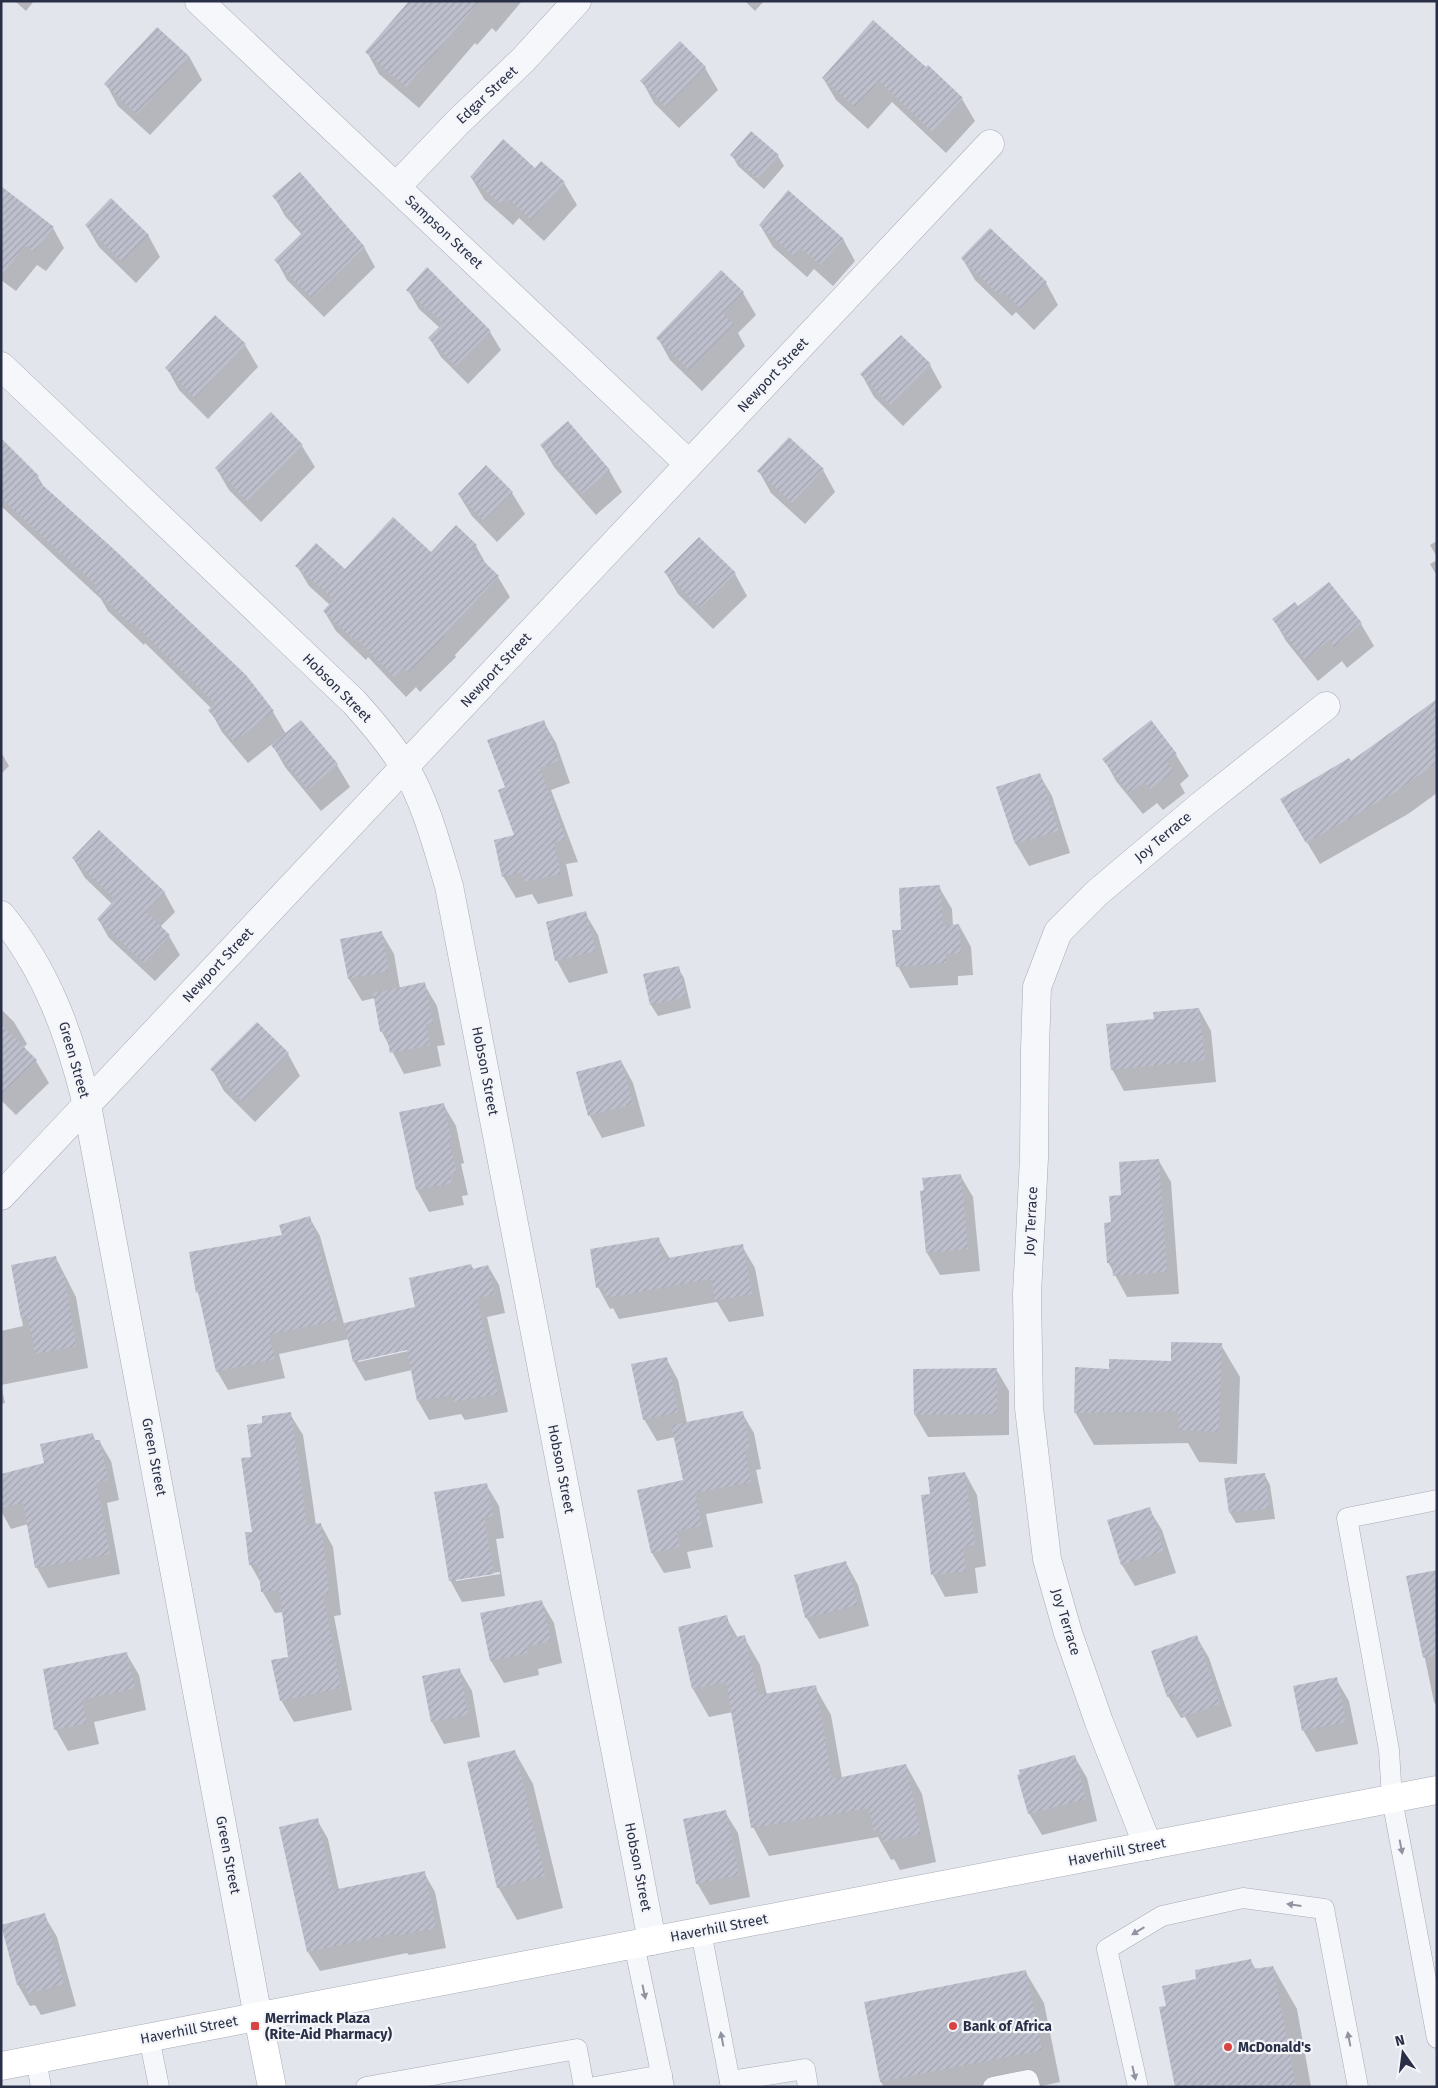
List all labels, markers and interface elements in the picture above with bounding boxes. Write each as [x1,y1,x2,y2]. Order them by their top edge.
street label: Edgar Street [453,62,522,128]
street label: Sampson Street [402,192,487,273]
street label: Newport Street [734,333,813,416]
street label: Newport Street [457,628,536,711]
street label: Hobson Street [299,650,376,727]
street label: Joy Terrace [1131,808,1195,866]
street label: Newport Street [179,923,258,1006]
street label: Green Street [55,1020,93,1101]
street label: Hobson Street [468,1025,502,1118]
street label: Joy Terrace [1021,1186,1041,1256]
street label: Green Street [138,1417,170,1498]
street label: Hobson Street [544,1423,578,1516]
street label: Joy Terrace [1048,1586,1084,1658]
street label: Green Street [212,1815,244,1896]
street label: Hobson Street [621,1821,655,1914]
street label: Haverhill Street [1067,1834,1168,1870]
one-way arrow [1397,1839,1405,1855]
one-way arrow [1286,1901,1302,1909]
street label: Haverhill Street [669,1910,770,1946]
one-way arrow [1132,1926,1145,1935]
one-way arrow [640,1984,648,2000]
place label: Merrimack Plaza (Rite-Aid Pharmacy) [265,2010,392,2043]
street label: Haverhill Street [139,2012,240,2048]
place label: Bank of Africa [963,2018,1052,2035]
marker: Merrimack Plaza (Rite-Aid Pharmacy) [249,2020,261,2032]
marker: Bank of Africa [947,2020,959,2032]
north arrow [1378,2028,1428,2078]
one-way arrow [717,2030,725,2046]
one-way arrow [1345,2031,1353,2046]
text: N [1393,2031,1407,2050]
place label: McDonald's [1238,2039,1311,2056]
marker: McDonald's [1222,2041,1234,2053]
one-way arrow [1131,2065,1139,2081]

